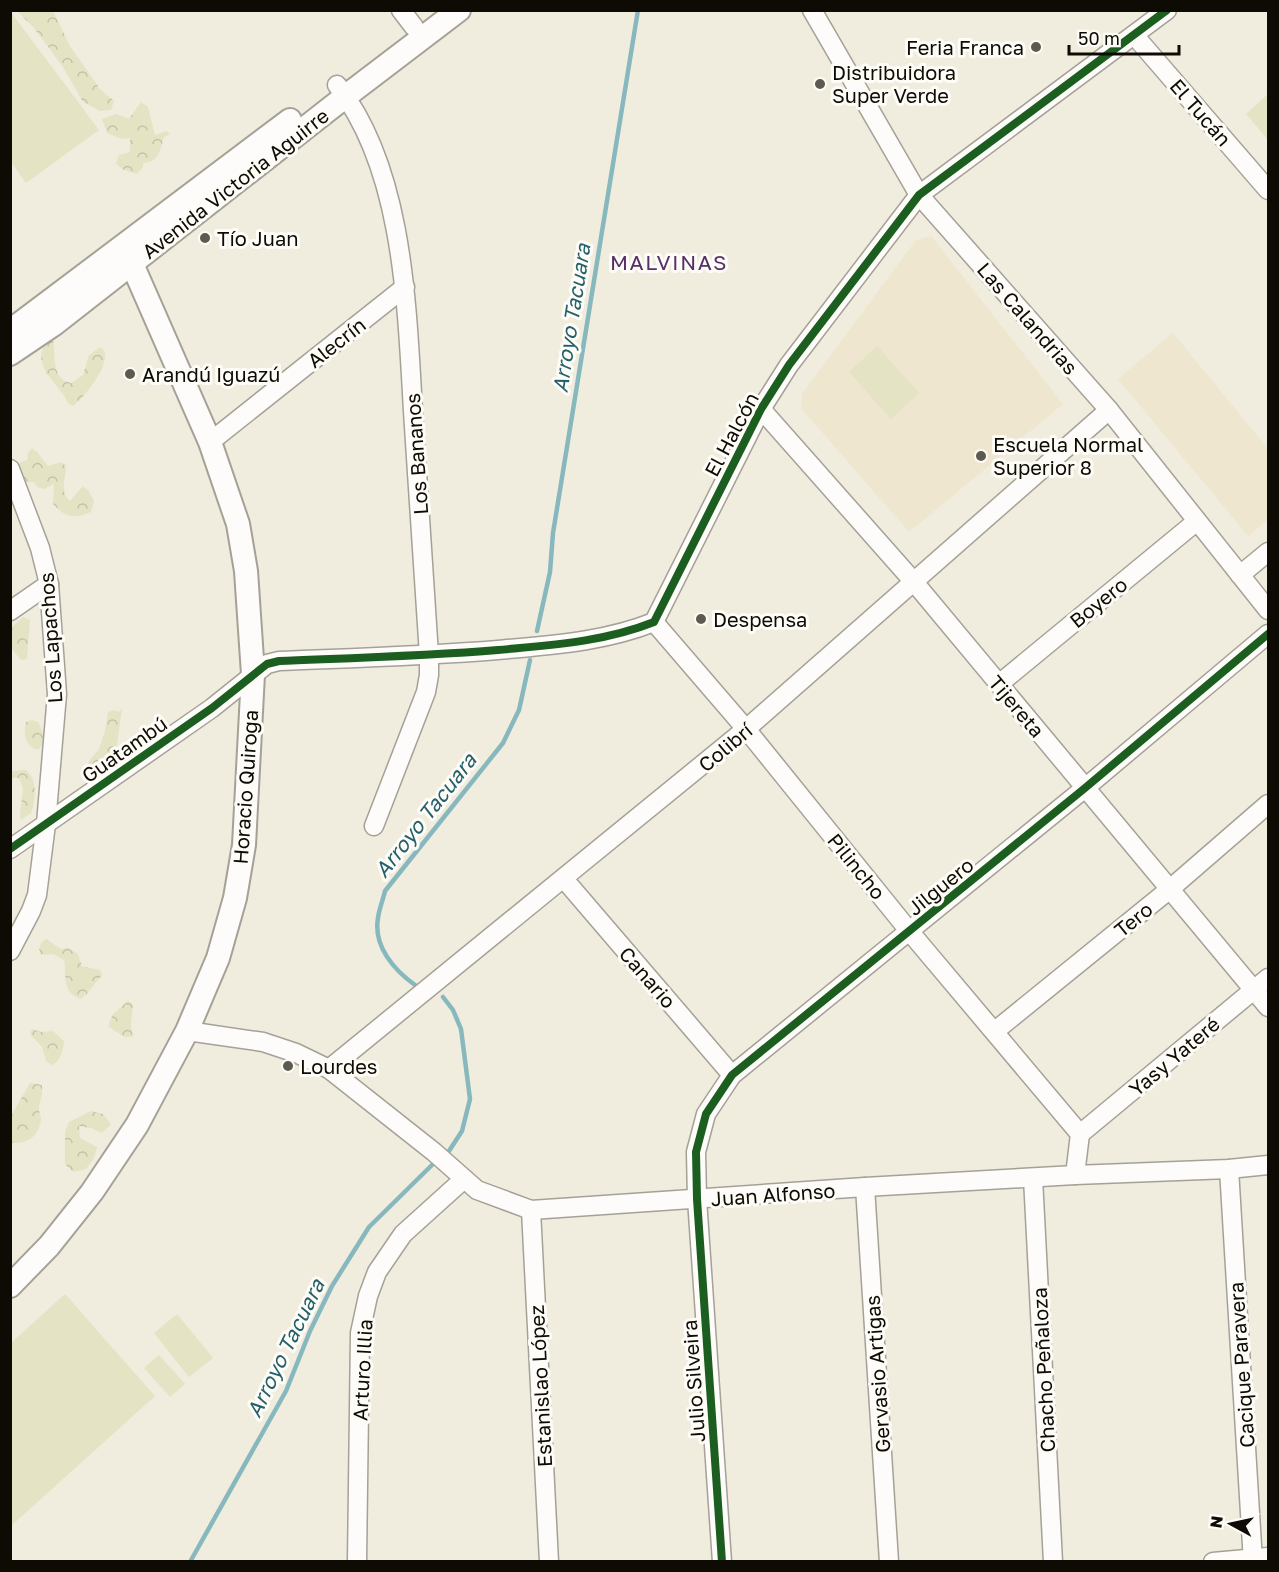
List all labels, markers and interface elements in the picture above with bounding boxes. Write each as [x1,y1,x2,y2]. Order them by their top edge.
scale bar [1069,18,1178,56]
text: 50 m [1078,27,1120,49]
place label: Feria Franca [906,35,1024,59]
marker: Feria Franca [1029,40,1043,54]
place label: Distribuidora Super Verde [832,60,956,107]
street label: El Tucán [1165,74,1237,150]
marker: Distribuidora Super Verde [813,77,827,91]
street label: Avenida Victoria Aguirre [137,103,333,263]
place label: Tío Juan [217,226,299,250]
marker: Tío Juan [198,231,212,245]
water label: Arroyo Tacuara [546,241,596,394]
district label: MALVINAS [610,249,728,275]
street label: Las Calandrias [973,257,1083,379]
street label: Alecrín [302,312,370,372]
place label: Arandú Iguazú [142,362,280,386]
marker: Arandú Iguazú [123,367,137,381]
street label: El Halcón [699,388,763,480]
street label: Los Bananos [400,392,432,516]
place label: Escuela Normal Superior 8 [993,432,1144,479]
marker: Escuela Normal Superior 8 [974,449,988,463]
street label: Los Lapachos [33,572,67,704]
street label: Boyero [1064,572,1132,632]
place label: Despensa [713,607,807,631]
marker: Despensa [694,612,708,626]
street label: Tijereta [984,670,1050,742]
street label: Horacio Quiroga [228,709,262,865]
street label: Guatambú [77,711,171,787]
street label: Colibrí [693,717,758,776]
water label: Arroyo Tacuara [368,747,482,882]
street label: Pilincho [823,828,891,904]
street label: Jilguero [902,852,978,920]
street label: Tero [1109,897,1157,941]
street label: Canario [615,941,681,1013]
street label: Yasy Yateré [1124,1011,1224,1101]
place label: Lourdes [300,1054,377,1078]
marker: Lourdes [281,1059,295,1073]
street label: Juan Alfonso [710,1178,836,1210]
water label: Arroyo Tacuara [240,1274,330,1421]
street label: Cacique Paravera [1223,1281,1259,1449]
street label: Chacho Peñaloza [1027,1287,1059,1453]
street label: Gervasio Artigas [860,1294,894,1454]
street label: Estanislao López [524,1304,556,1468]
street label: Arturo Illia [347,1318,377,1422]
street label: Julio Silveira [677,1319,709,1443]
north arrow [1201,1494,1261,1554]
text: N [1205,1514,1227,1529]

